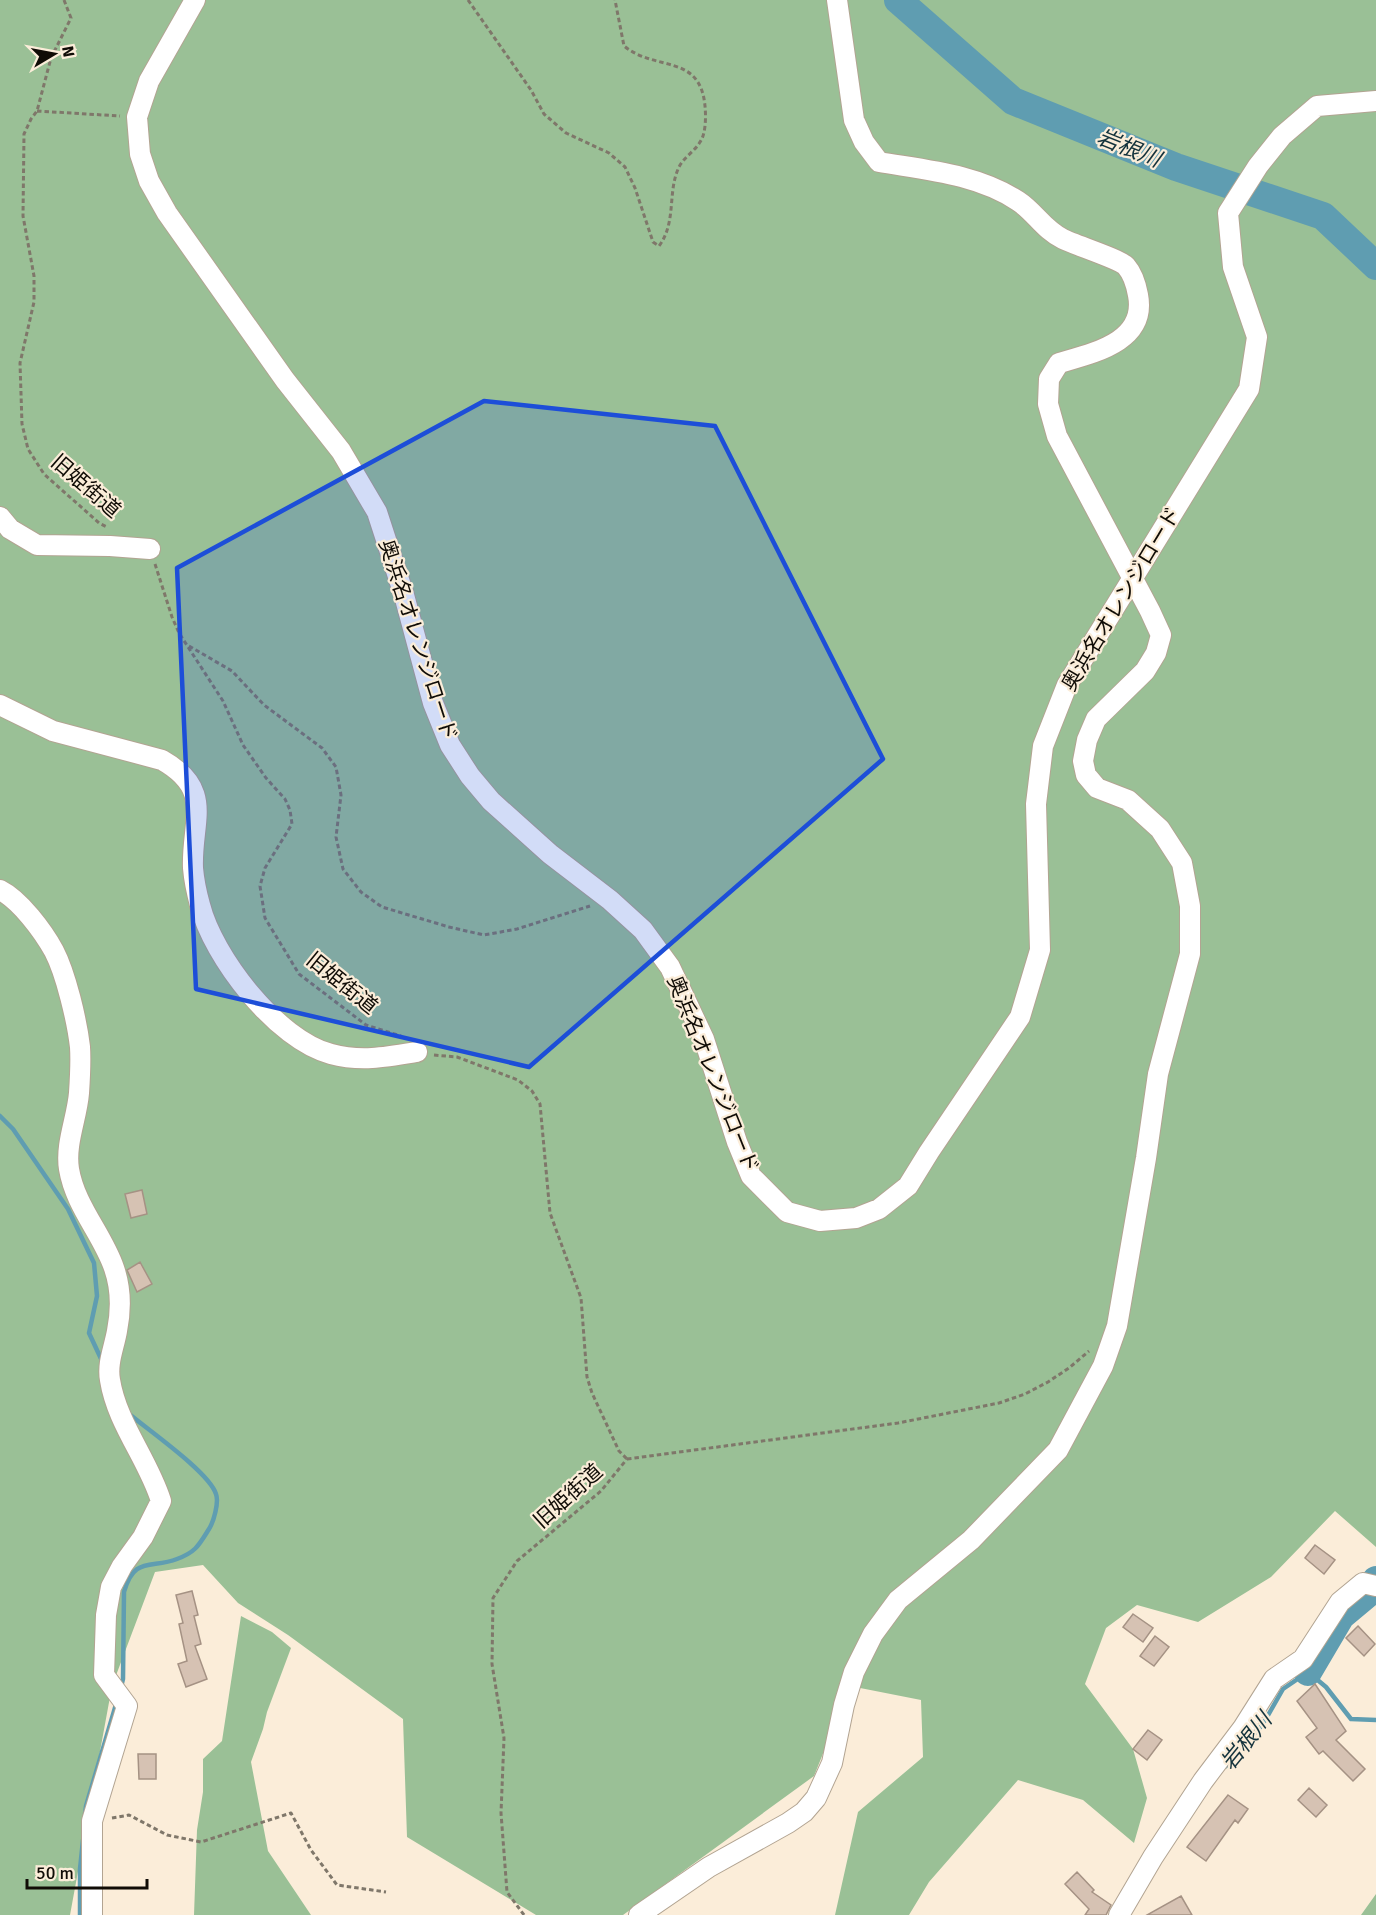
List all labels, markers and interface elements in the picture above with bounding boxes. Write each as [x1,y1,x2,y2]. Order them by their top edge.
north arrow [24,24,84,84]
text: N [57,44,79,59]
water label: 岩根川 [1093,123,1167,174]
street label: 旧姫街道 [46,449,126,523]
street label: 奥浜名オレンジロード [1056,502,1186,696]
street label: 奥浜名オレンジロード [373,536,463,744]
street label: 旧姫街道 [301,946,383,1020]
street label: 奥浜名オレンジロード [662,972,764,1176]
street label: 旧姫街道 [528,1458,608,1534]
water label: 岩根川 [1215,1705,1279,1775]
scale bar [27,1852,147,1890]
text: 50 m [36,1862,74,1884]

